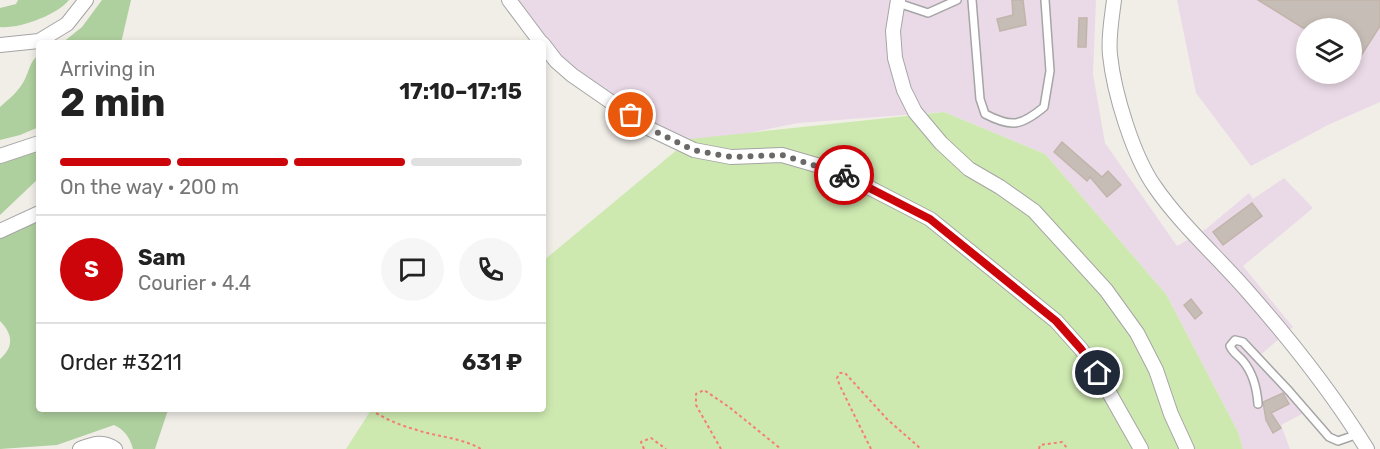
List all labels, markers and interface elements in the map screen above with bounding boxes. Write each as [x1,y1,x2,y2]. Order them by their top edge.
map controls [1296,18,1362,84]
button: layers [1296,18,1362,84]
text: Arriving in [60,57,155,81]
text: 17:10–17:15 [399,78,522,105]
text: 2 min [60,80,166,126]
pin [605,89,656,140]
icon: bag [614,98,647,131]
courier [814,145,874,205]
icon: bike [828,159,861,192]
text: On the way · 200 m [60,175,239,199]
button: chat [381,238,444,301]
button: phone [459,238,522,301]
text: Sam [138,244,186,271]
text: S [84,256,99,283]
text: Courier · 4.4 [138,271,251,295]
pin [1072,347,1123,398]
text: Order #3211 [60,349,182,376]
text: 631 ₽ [462,349,522,376]
icon: home [1081,356,1114,389]

